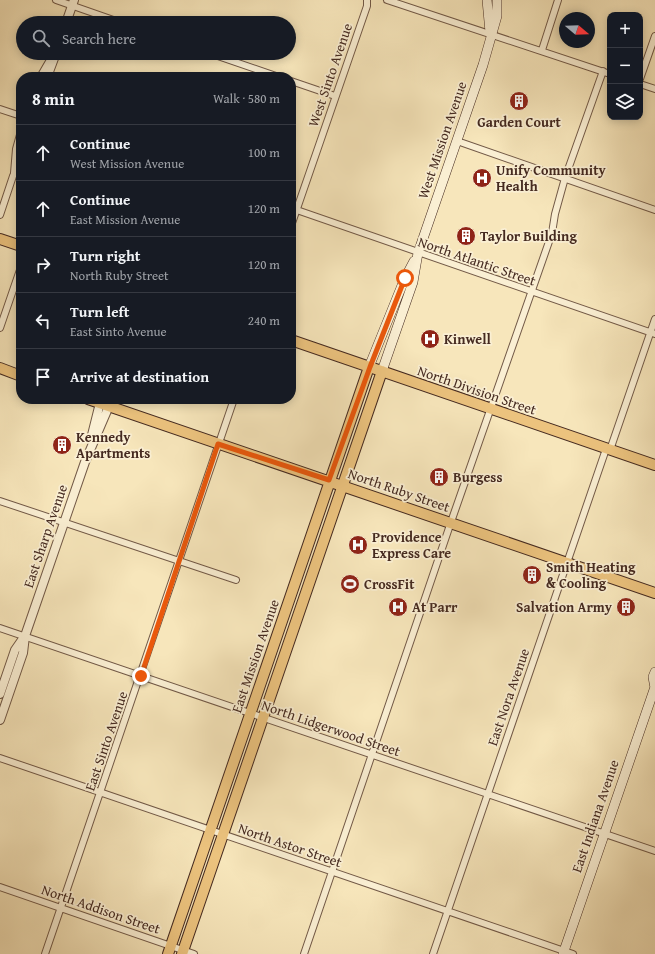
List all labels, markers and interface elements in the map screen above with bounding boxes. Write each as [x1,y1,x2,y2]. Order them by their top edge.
north arrow [559,12,595,48]
map controls [607,12,643,120]
button: + [607,12,643,48]
search box [16,16,296,60]
street label: West Sinto Avenue [303,20,357,129]
icon: search [30,27,52,49]
text: Search here [62,28,136,49]
button: − [607,48,643,84]
street label: West Mission Avenue [413,78,472,201]
button: layers [607,84,643,120]
text: 8 min [32,86,74,111]
text: Walk · 580 m [213,89,280,108]
building icon: Garden Court [508,90,530,112]
place label: Garden Court [477,112,561,132]
text: Continue [70,133,131,154]
icon: ahead [32,142,54,164]
text: 100 m [248,143,280,162]
text: West Mission Avenue [70,154,184,173]
place label: Unify Community Health [496,160,606,196]
hospital icon: Unify Community Health [471,167,493,189]
text: Continue [70,189,131,210]
icon: ahead [32,198,54,220]
text: 120 m [248,199,280,218]
text: East Mission Avenue [70,210,180,229]
building icon: Taylor Building [455,225,477,247]
place label: Taylor Building [480,226,577,246]
street label: North Atlantic Street [415,231,539,291]
text: Turn right [70,245,141,266]
icon: right [32,254,54,276]
text: 120 m [248,255,280,274]
text: North Ruby Street [70,266,169,285]
route start [396,269,414,287]
text: Turn left [70,301,129,322]
icon: left [32,310,54,332]
text: 240 m [248,311,280,330]
text: East Sinto Avenue [70,322,167,341]
hospital icon: Kinwell [419,328,441,350]
place label: Kinwell [444,329,491,349]
street label: North Division Street [415,360,539,420]
icon: arrive [32,366,54,388]
text: Arrive at destination [70,366,209,387]
place label: Kennedy Apartments [76,427,150,463]
building icon: Kennedy Apartments [51,434,73,456]
street label: North Ruby Street [345,463,453,517]
building icon: Burgess [428,466,450,488]
place label: Burgess [453,467,502,487]
street label: East Sharp Avenue [18,481,72,590]
place label: Providence Express Care [372,527,451,563]
hospital icon: Providence Express Care [347,534,369,556]
place label: Smith Heating & Cooling [546,557,636,593]
building icon: Smith Heating & Cooling [521,564,543,586]
sports icon: CrossFit [339,573,361,595]
place label: CrossFit [364,574,415,594]
street label: East Mission Avenue [226,596,284,715]
hospital icon: At Parr [387,596,409,618]
building icon: Salvation Army [615,596,637,618]
place label: At Parr [412,597,458,617]
place label: Salvation Army [516,597,613,617]
street label: East Nora Avenue [482,645,534,748]
route end [132,667,150,685]
street label: East Sinto Avenue [80,688,133,793]
street label: North Lidgerwood Street [259,695,403,761]
street label: East Indiana Avenue [566,757,624,875]
street label: North Astor Street [236,818,345,872]
street label: North Addison Street [39,879,163,939]

